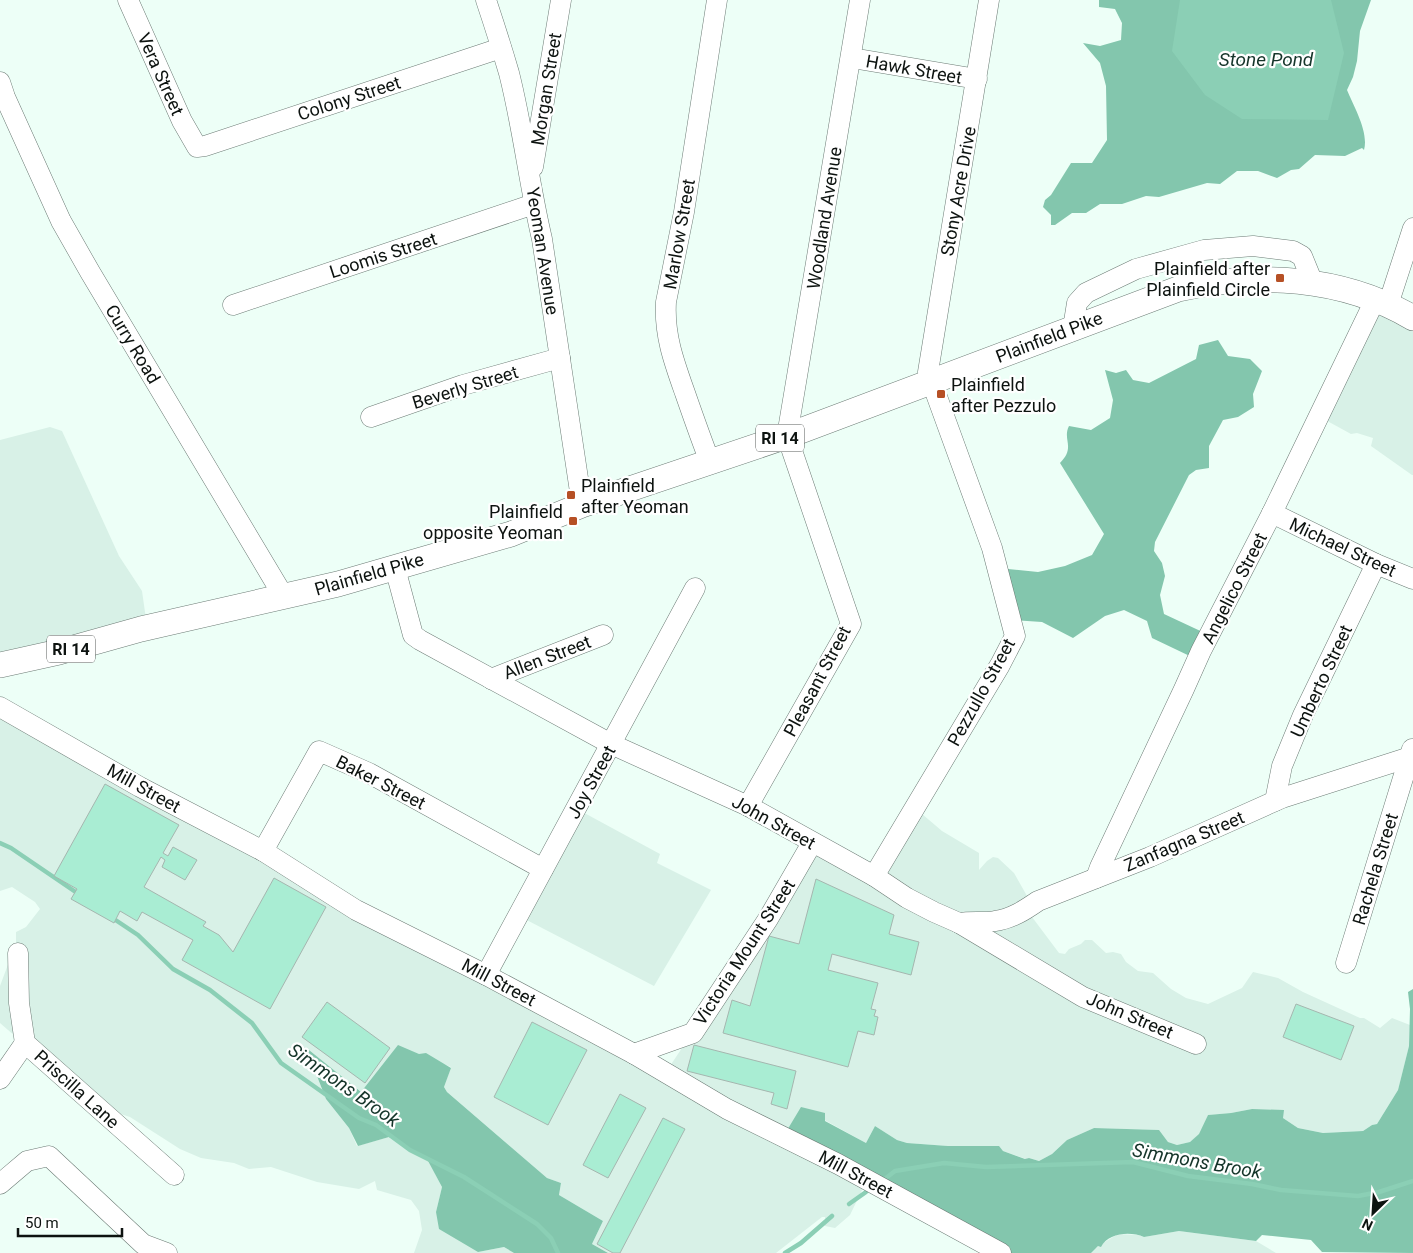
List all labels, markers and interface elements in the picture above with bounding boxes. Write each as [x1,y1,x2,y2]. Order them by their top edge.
street label: Vera Street [133,29,189,119]
street label: Morgan Street [527,31,565,147]
water label: Stone Pond [1219,48,1314,71]
street label: Hawk Street [864,50,964,88]
street label: Colony Street [295,71,403,125]
street label: Stony Acre Drive [936,125,980,257]
street label: Woodland Avenue [802,145,846,291]
street label: Marlow Street [659,177,699,291]
street label: Yeoman Avenue [523,186,563,316]
street label: Loomis Street [327,228,439,282]
place label: Plainfield after Plainfield Circle [1146,258,1270,300]
marker: Plainfield after Plainfield Circle [1274,272,1286,284]
street label: Curry Road [101,301,165,387]
street label: Plainfield Pike [993,307,1105,367]
street label: Beverly Street [409,361,521,413]
place label: Plainfield after Pezzulo [951,374,1056,416]
marker: Plainfield after Pezzulo [935,388,947,400]
road number: RI 14 [756,424,804,452]
place label: Plainfield after Yeoman [581,475,689,517]
marker: Plainfield after Yeoman [565,489,577,501]
place label: Plainfield opposite Yeoman [423,501,563,543]
street label: Michael Street [1286,513,1400,581]
marker: Plainfield opposite Yeoman [567,515,579,527]
street label: Angelico Street [1197,529,1271,647]
street label: Plainfield Pike [312,548,426,600]
street label: Umberto Street [1286,621,1356,741]
street label: Pleasant Street [779,622,855,740]
street label: Allen Street [500,631,594,683]
street label: Pezzullo Street [943,635,1019,749]
road number: RI 14 [47,636,95,662]
street label: Joy Street [562,742,620,822]
street label: Baker Street [333,750,429,814]
street label: Mill Street [104,759,185,817]
street label: John Street [729,791,819,854]
street label: Zanfagna Street [1121,806,1247,876]
street label: Rachela Street [1348,810,1402,927]
street label: Victoria Mount Street [689,875,799,1029]
street label: Mill Street [458,954,540,1010]
street label: John Street [1084,987,1177,1043]
water label: Simmons Brook [284,1038,405,1132]
street label: Priscilla Lane [30,1045,124,1133]
water label: Simmons Brook [1131,1138,1264,1184]
street label: Mill Street [815,1146,897,1202]
north arrow [1348,1188,1398,1238]
scale bar [18,1206,121,1238]
text: 50 m [25,1214,59,1232]
text: N [1360,1215,1375,1234]

